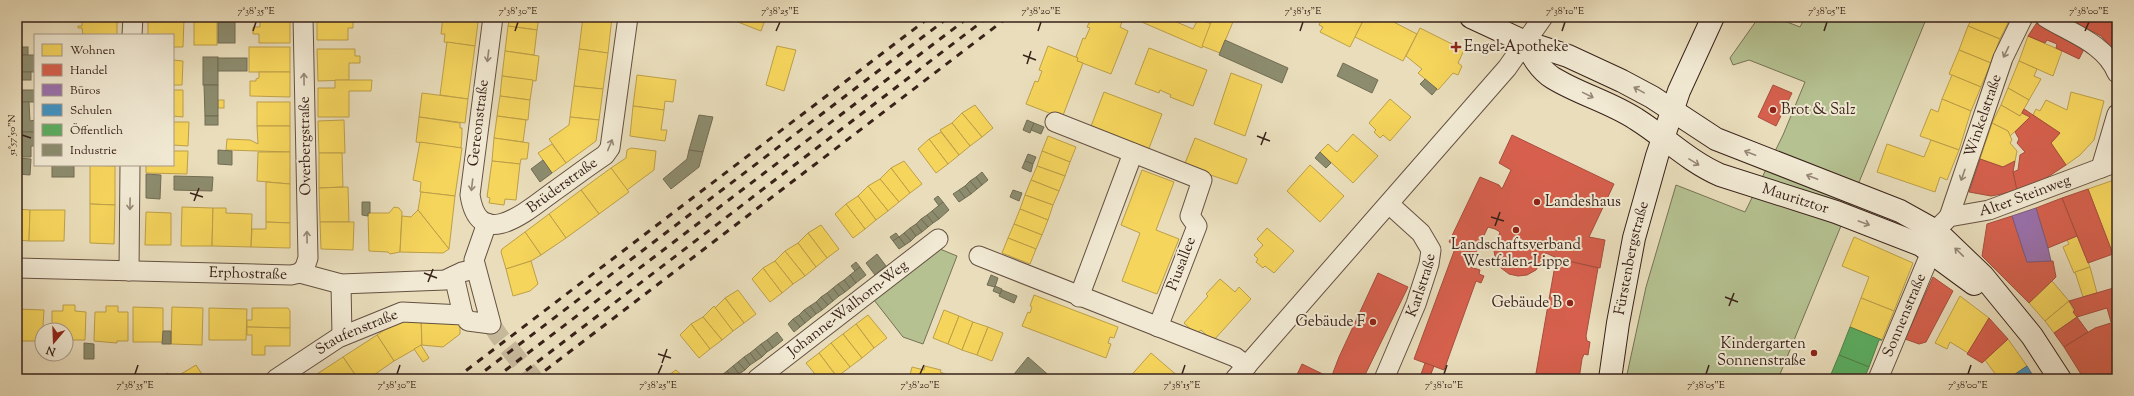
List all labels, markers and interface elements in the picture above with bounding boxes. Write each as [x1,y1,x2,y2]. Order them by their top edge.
text: 7°38'35"E [237,4,275,19]
text: 7°38'30"E [499,4,537,19]
text: 7°38'25"E [761,4,799,19]
text: 7°38'20"E [1021,4,1061,19]
text: 7°38'15"E [1285,4,1321,19]
text: 7°38'10"E [1546,4,1584,19]
text: 7°38'05"E [1808,4,1846,19]
text: 7°38'00"E [2069,4,2109,19]
legend [34,34,174,166]
place label: Engel-Apotheke [1464,37,1568,58]
text: Wohnen [70,42,115,60]
marker: Engel-Apotheke [1451,42,1461,52]
one-way arrow [2002,46,2009,58]
one-way arrow [484,49,492,62]
text: Handel [70,62,108,80]
street label: Winkelstraße [1960,71,2007,160]
one-way arrow [300,73,308,86]
street label: Gereonstraße [463,78,495,168]
text: Büros [70,82,101,100]
one-way arrow [1634,85,1646,93]
one-way arrow [1581,92,1593,99]
street label: Overbergstraße [295,96,317,196]
place label: Brot & Salz [1781,100,1856,121]
text: Schulen [70,102,112,120]
marker: Brot & Salz [1768,105,1778,115]
text: 51°57'50"N [5,114,20,157]
text: Öffentlich [70,122,123,140]
one-way arrow [606,139,614,151]
text: Industrie [70,142,117,160]
one-way arrow [1745,149,1757,157]
street label: Brüderstraße [523,153,602,218]
one-way arrow [1688,158,1700,166]
one-way arrow [1959,168,1967,180]
street label: Alter Steinweg [1978,170,2074,222]
one-way arrow [1807,173,1819,181]
one-way arrow [468,178,476,191]
street label: Mauritztor [1759,179,1832,220]
place label: Landeshaus [1545,192,1621,213]
one-way arrow [126,197,134,210]
marker: Landeshaus [1532,197,1542,207]
street label: Fürstenbergstraße [1609,199,1654,317]
one-way arrow [1858,219,1870,227]
marker: Landschaftsverband Westfalen-Lippe [1511,225,1521,235]
one-way arrow [303,231,311,244]
street label: Piusallee [1162,234,1202,294]
place label: Landschaftsverband Westfalen-Lippe [1451,235,1581,273]
one-way arrow [1954,248,1964,257]
street label: Karlstraße [1401,252,1441,321]
street label: Johanne-Walhorn-Weg [783,255,913,363]
street label: Erphostraße [208,262,287,285]
street label: Sonnenstraße [1878,270,1931,361]
place label: Gebäude B [1491,293,1563,314]
marker: Gebäude B [1565,298,1575,308]
street label: Staufenstraße [312,304,401,360]
place label: Gebäude F [1296,312,1366,333]
marker: Gebäude F [1368,317,1378,327]
north arrow [34,322,74,362]
place label: Kindergarten Sonnenstraße [1717,334,1806,372]
text: N [44,341,59,360]
marker: Kindergarten Sonnenstraße [1809,348,1819,358]
text: 7°38'35"E [116,378,154,393]
text: 7°38'30"E [378,378,416,393]
text: 7°38'25"E [639,378,677,393]
text: 7°38'20"E [900,378,940,393]
text: 7°38'15"E [1164,378,1200,393]
text: 7°38'10"E [1425,378,1463,393]
text: 7°38'05"E [1687,378,1725,393]
text: 7°38'00"E [1948,378,1988,393]

